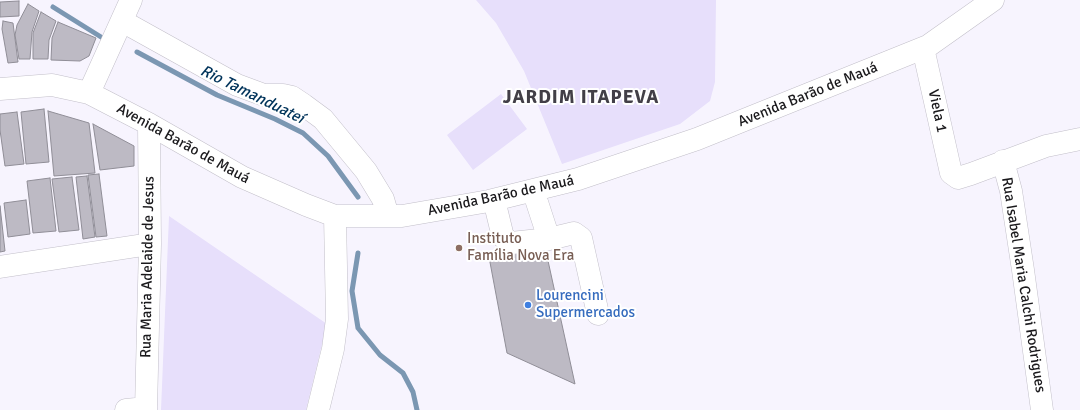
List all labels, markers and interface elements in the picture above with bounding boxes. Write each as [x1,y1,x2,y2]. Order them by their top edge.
street label: Avenida Barão de Mauá [735,59,881,131]
water label: Rio Tamanduateí [197,62,307,128]
district label: JARDIM ITAPEVA [503,87,659,109]
street label: Viela 1 [924,88,950,134]
street label: Avenida Barão de Mauá [113,100,253,188]
street label: Avenida Barão de Mauá [426,172,576,220]
street label: Rua Maria Adelaide de Jesus [137,176,159,358]
street label: Rua Isabel Maria Calchi Rodrigues [997,176,1049,394]
place label: Instituto Família Nova Era [467,230,574,265]
marker: Instituto Família Nova Era [454,243,464,253]
place label: Lourencini Supermercados [536,287,635,322]
marker: Lourencini Supermercados [523,300,533,310]

